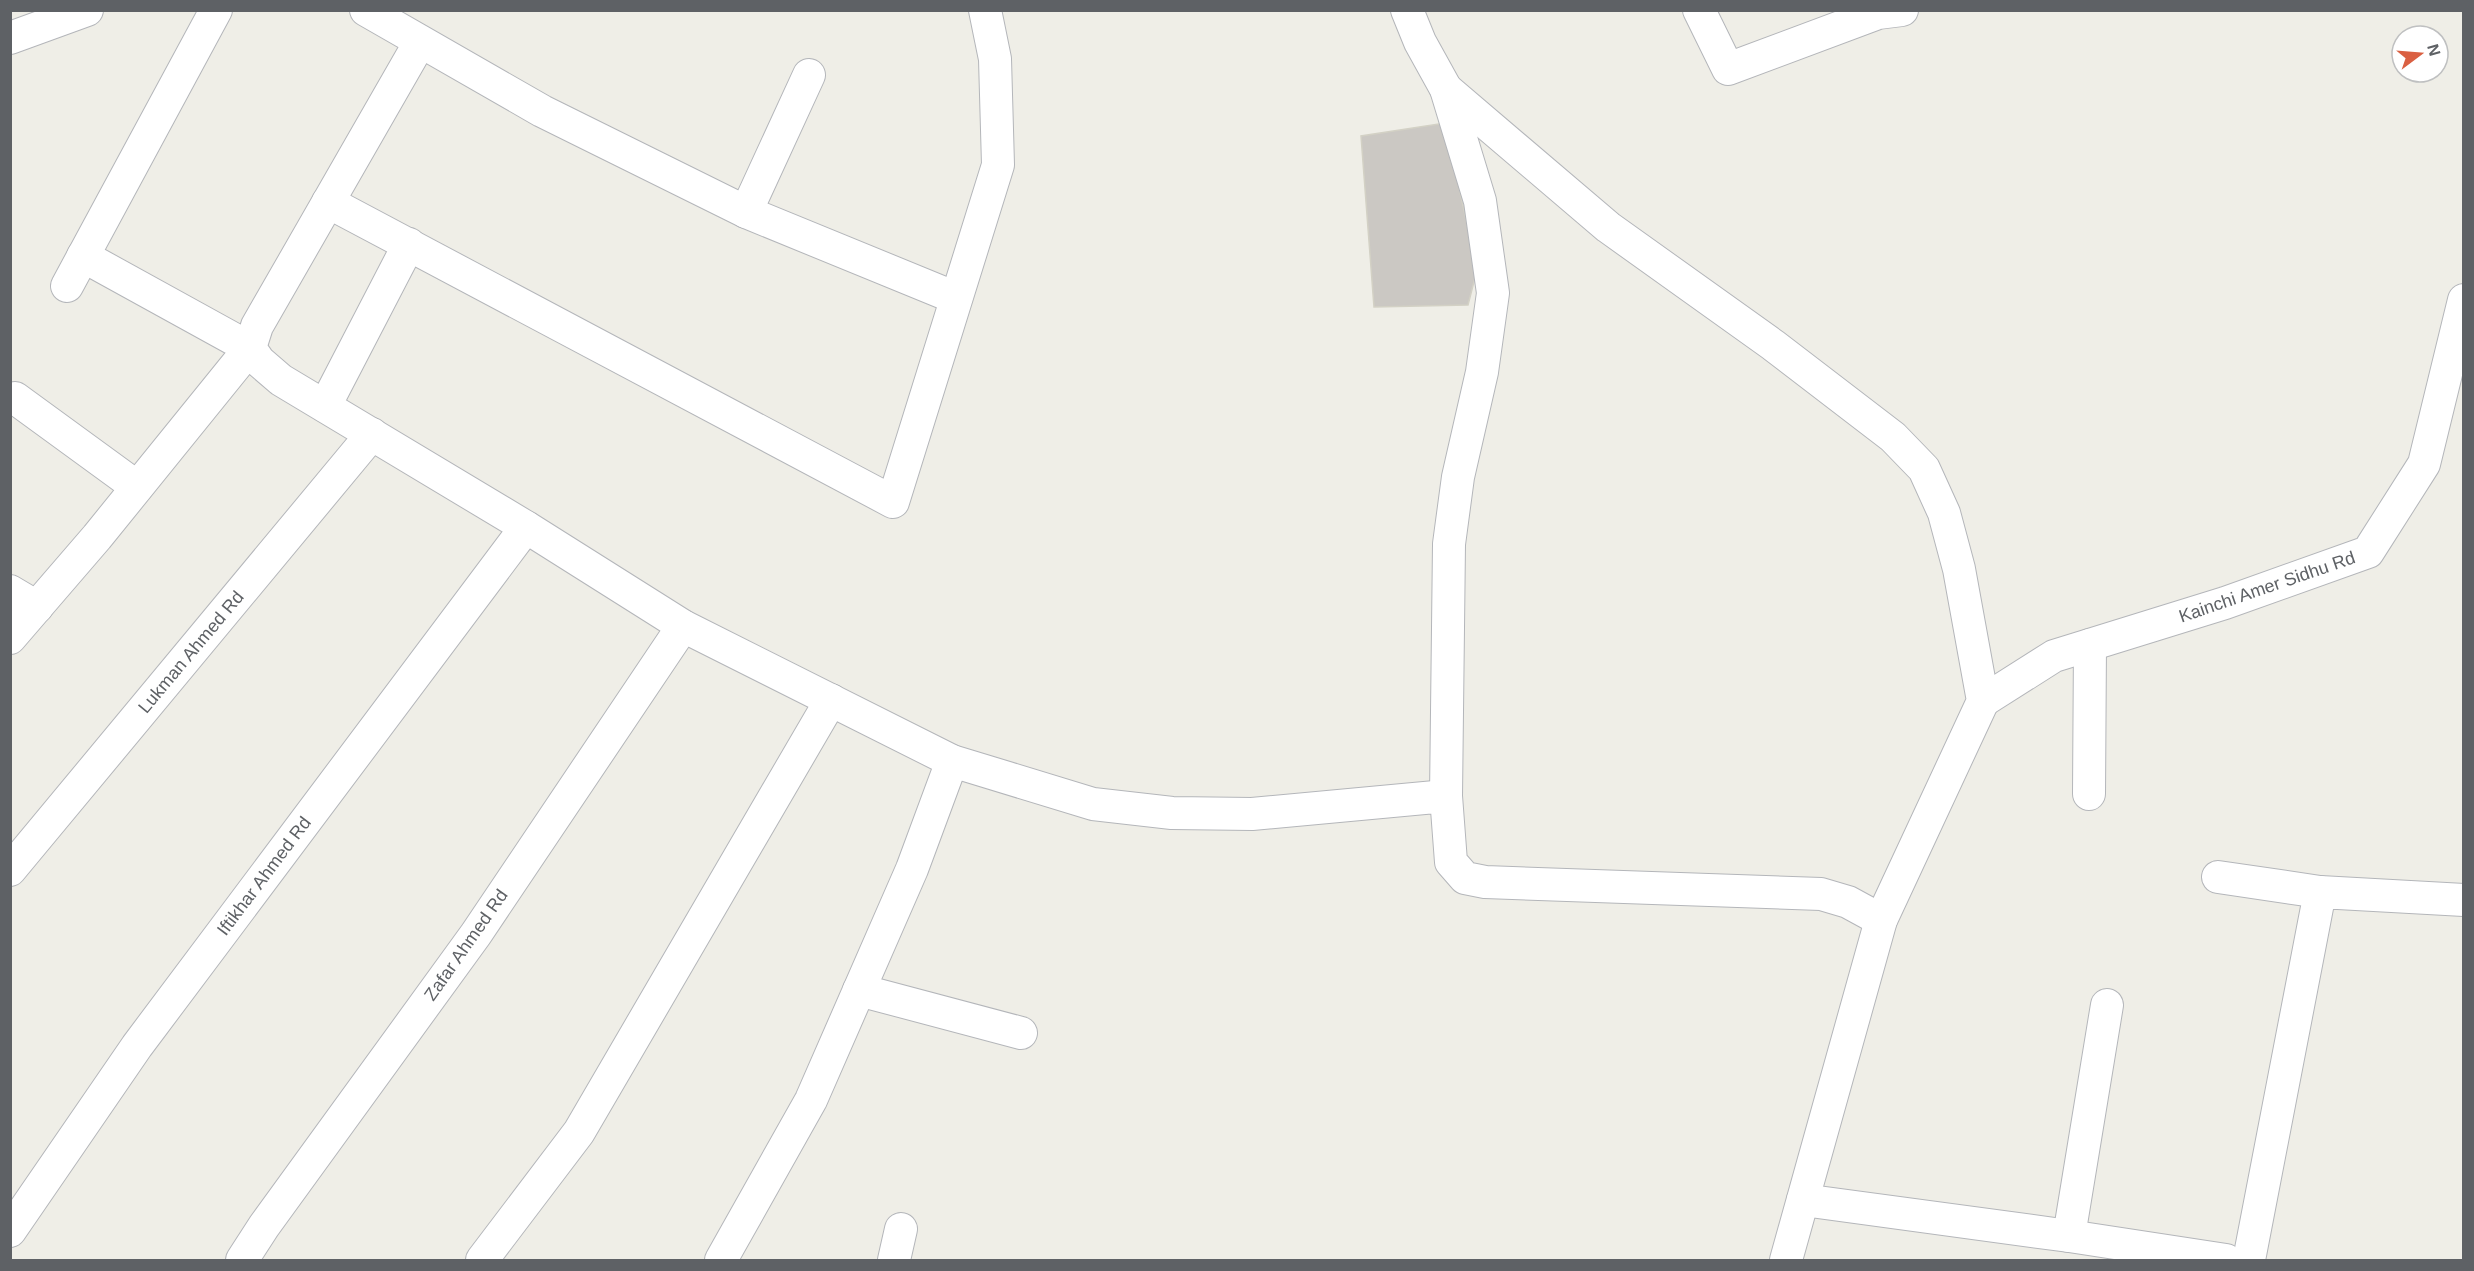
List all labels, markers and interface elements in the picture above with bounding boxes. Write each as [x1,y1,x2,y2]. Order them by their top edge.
north arrow [2390,24,2450,84]
text: N [2424,42,2444,58]
street label: Kainchi Amer Sidhu Rd [2176,547,2358,627]
street label: Lukman Ahmed Rd [134,587,248,717]
street label: Iftikhar Ahmed Rd [213,813,315,939]
street label: Zafar Ahmed Rd [420,886,512,1004]

